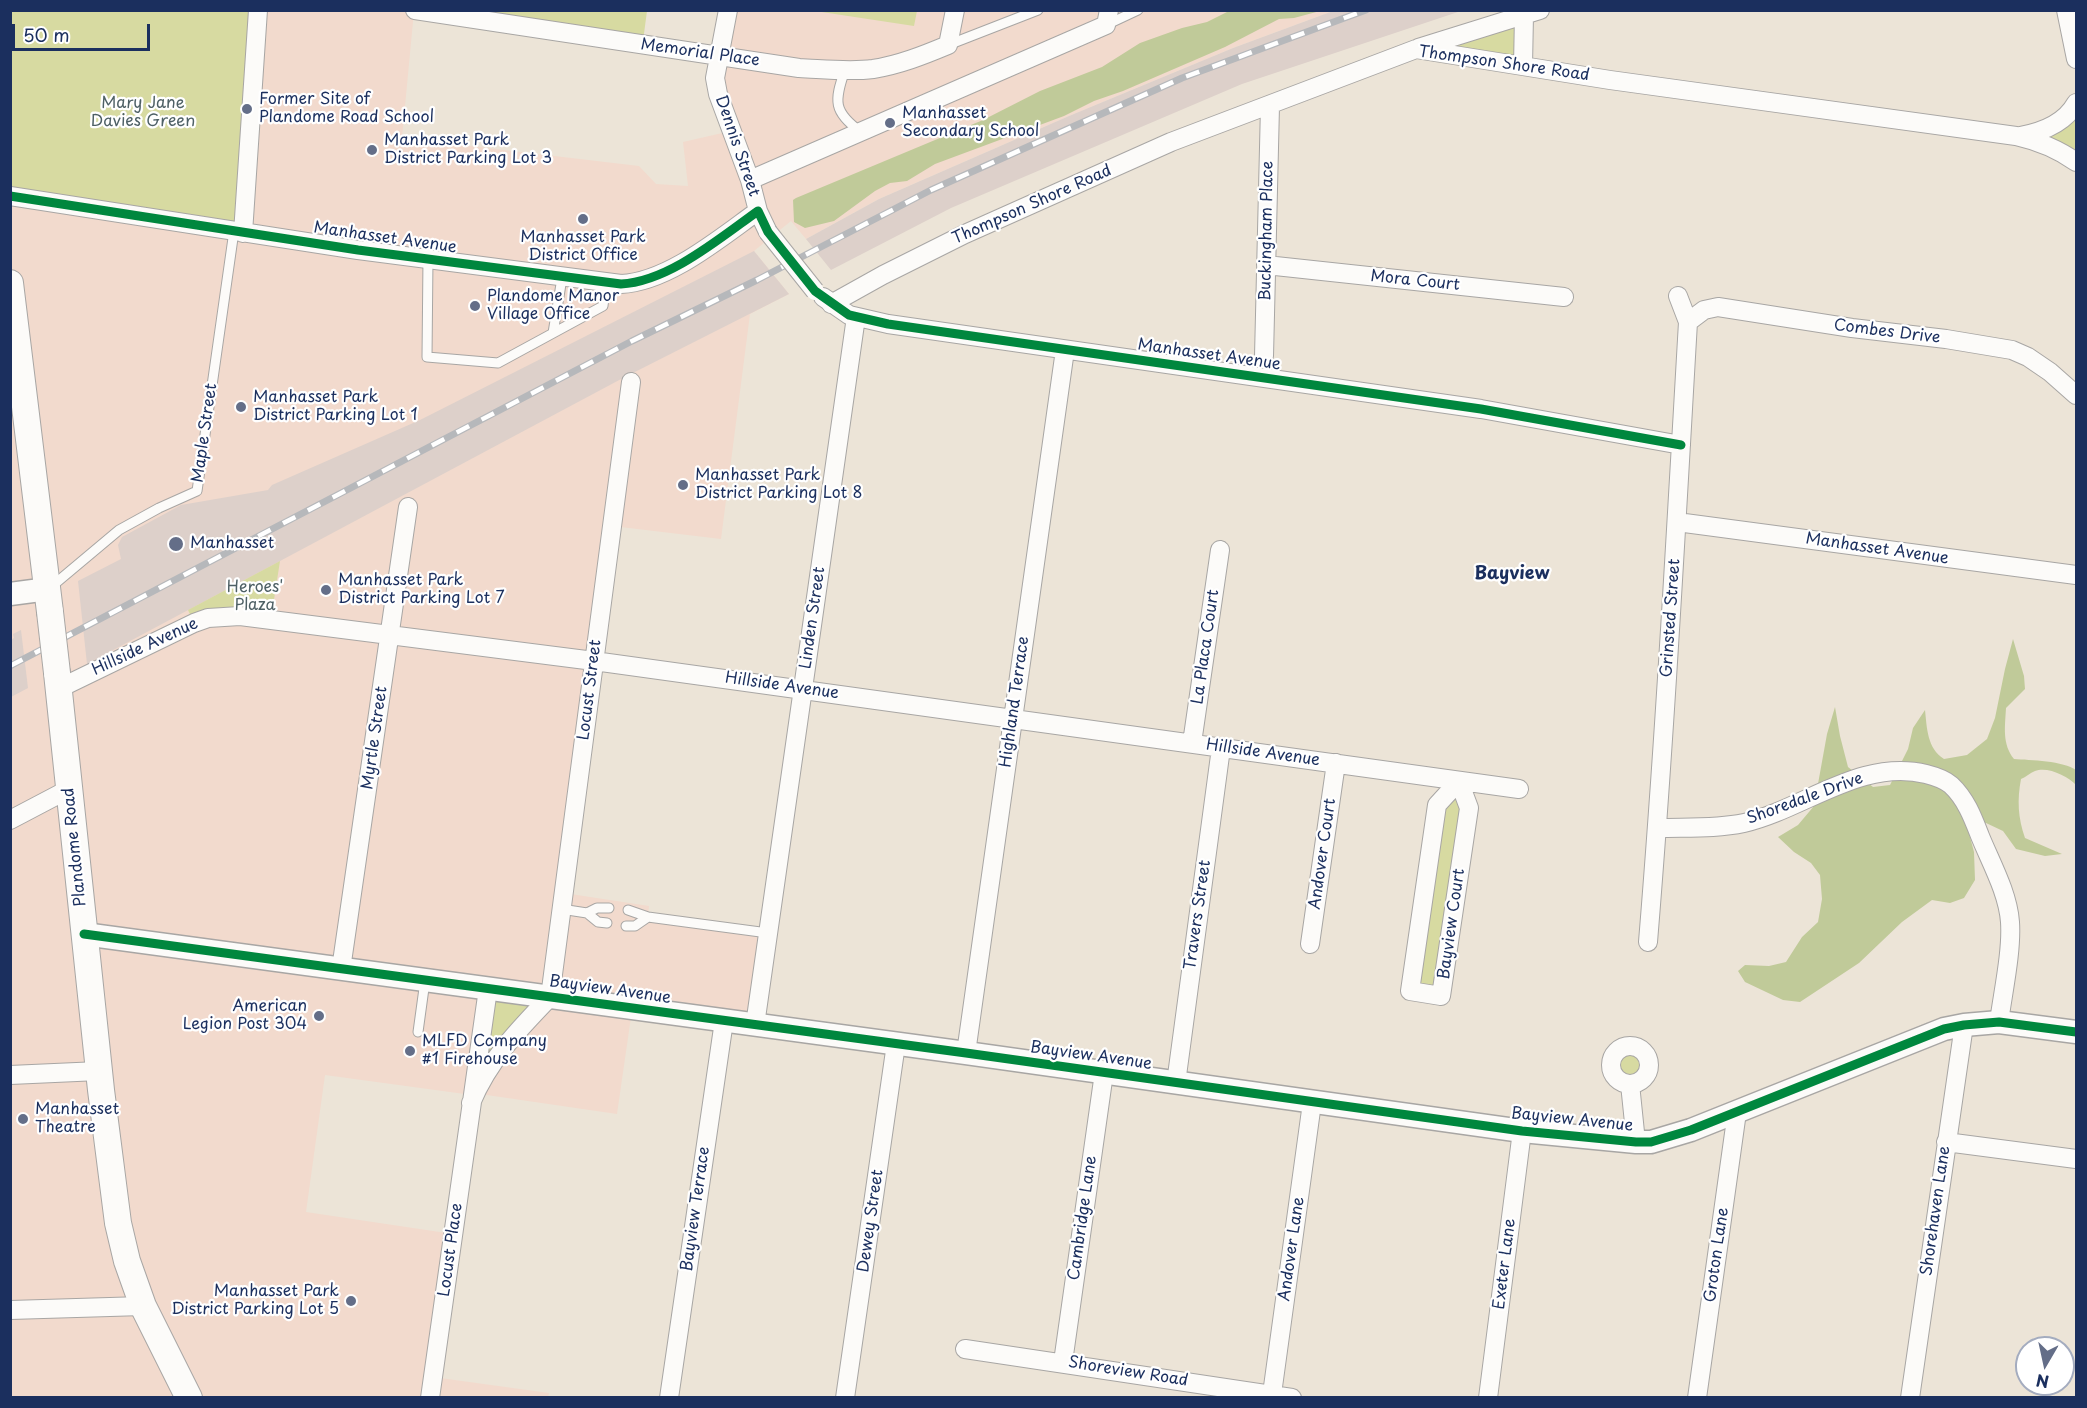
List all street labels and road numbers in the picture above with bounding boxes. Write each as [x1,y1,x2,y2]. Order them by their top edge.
street label: Memorial Place [639,35,761,71]
street label: Thompson Shore Road [1417,43,1591,85]
street label: Dennis Street [711,93,763,199]
street label: Thompson Shore Road [949,161,1115,249]
street label: Buckingham Place [1256,161,1278,301]
street label: Manhasset Avenue [312,218,458,258]
street label: Mora Court [1369,267,1461,295]
street label: Combes Drive [1833,316,1941,348]
street label: Manhasset Avenue [1136,335,1282,375]
street label: Maple Street [189,382,221,484]
street label: Manhasset Avenue [1804,529,1950,569]
street label: Grinsted Street [1657,558,1685,678]
street label: Linden Street [796,566,830,670]
street label: La Placa Court [1188,588,1224,706]
street label: Hillside Avenue [89,614,201,680]
street label: Highland Terrace [996,635,1034,769]
street label: Locust Street [574,639,606,741]
street label: Hillside Avenue [724,669,840,703]
street label: Myrtle Street [358,685,392,791]
street label: Hillside Avenue [1205,736,1321,770]
street label: Shoredale Drive [1744,769,1866,829]
street label: Plandome Road [59,787,91,907]
street label: Andover Court [1306,797,1340,911]
street label: Travers Street [1181,859,1215,971]
street label: Bayview Court [1435,867,1469,981]
street label: Bayview Avenue [548,972,672,1008]
street label: Bayview Avenue [1029,1038,1153,1074]
street label: Bayview Avenue [1510,1104,1634,1136]
street label: Bayview Terrace [678,1145,714,1273]
street label: Shorehaven Lane [1917,1145,1955,1277]
street label: Cambridge Lane [1065,1154,1101,1282]
street label: Dewey Street [854,1168,888,1274]
street label: Andover Lane [1275,1196,1309,1302]
street label: Locust Place [435,1202,467,1298]
street label: Groton Lane [1701,1206,1733,1304]
street label: Exeter Lane [1490,1217,1520,1311]
street label: Shoreview Road [1067,1353,1189,1391]

